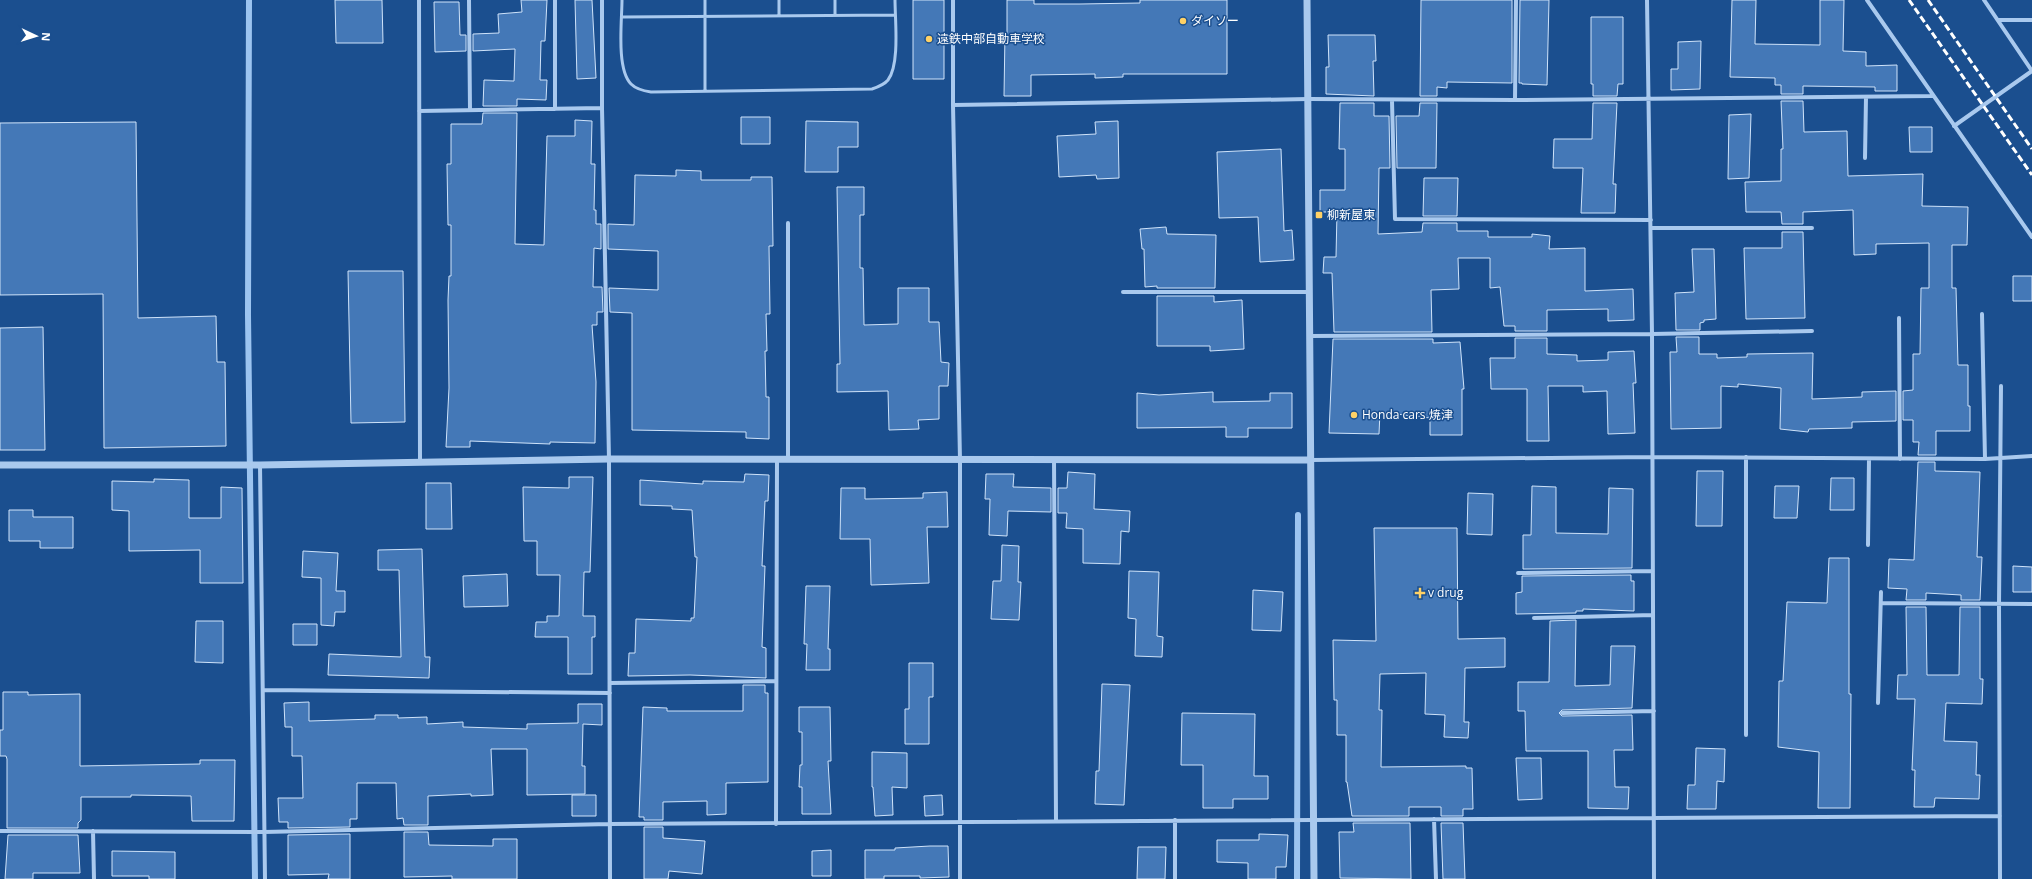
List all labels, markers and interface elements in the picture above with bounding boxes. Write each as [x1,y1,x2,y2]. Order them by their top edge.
place label: ダイソー [1191,12,1239,29]
north arrow [16,16,56,56]
marker: ダイソー [1178,16,1188,26]
place label: 遠鉄中部自動車学校 [937,30,1045,47]
text: N [39,32,54,42]
marker: 遠鉄中部自動車学校 [924,34,934,44]
place label: 柳新屋東 [1327,206,1375,223]
marker: 柳新屋東 [1314,210,1324,220]
place label: Honda cars 焼津 [1362,406,1453,423]
marker: Honda cars 焼津 [1349,410,1359,420]
place label: v drug [1428,584,1464,601]
marker: v drug [1415,588,1425,598]

